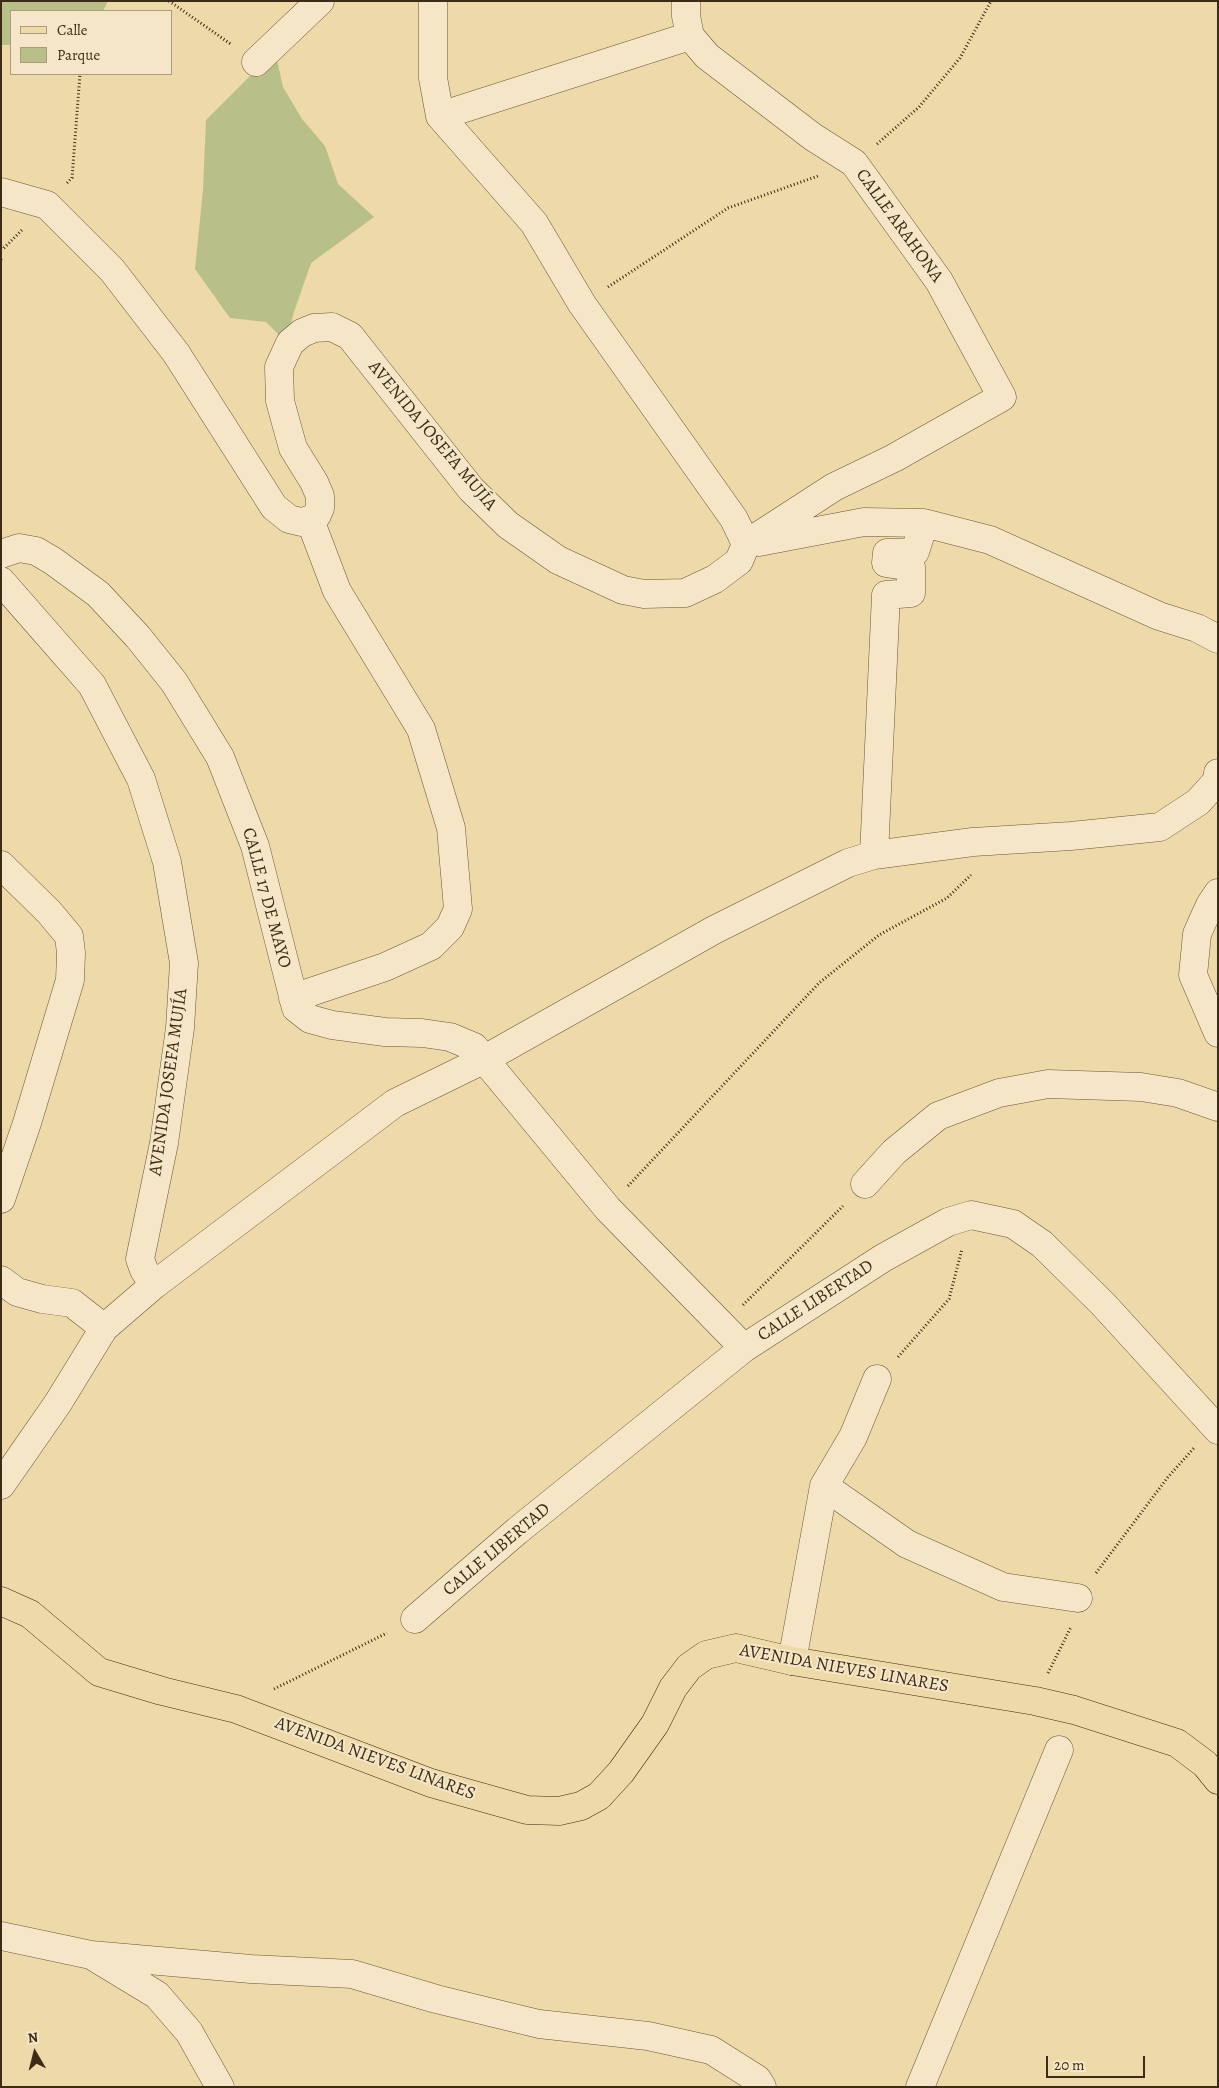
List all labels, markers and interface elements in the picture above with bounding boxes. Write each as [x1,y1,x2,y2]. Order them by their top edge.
legend [10,10,172,75]
text: Calle [57,20,87,40]
text: Parque [57,45,100,65]
street label: CALLE ARAHONA [851,165,947,287]
street label: AVENIDA JOSEFA MUJÍA [363,357,501,515]
street label: CALLE 17 DE MAYO [237,825,295,971]
street label: AVENIDA JOSEFA MUJÍA [145,987,193,1177]
street label: CALLE LIBERTAD [754,1256,878,1346]
street label: CALLE LIBERTAD [439,1499,555,1601]
street label: AVENIDA NIEVES LINARES [738,1640,950,1698]
street label: AVENIDA NIEVES LINARES [272,1713,478,1805]
north arrow [10,2028,60,2078]
text: N [26,2028,39,2048]
scale bar [1049,2046,1148,2078]
text: 20 m [1054,2055,1085,2075]

